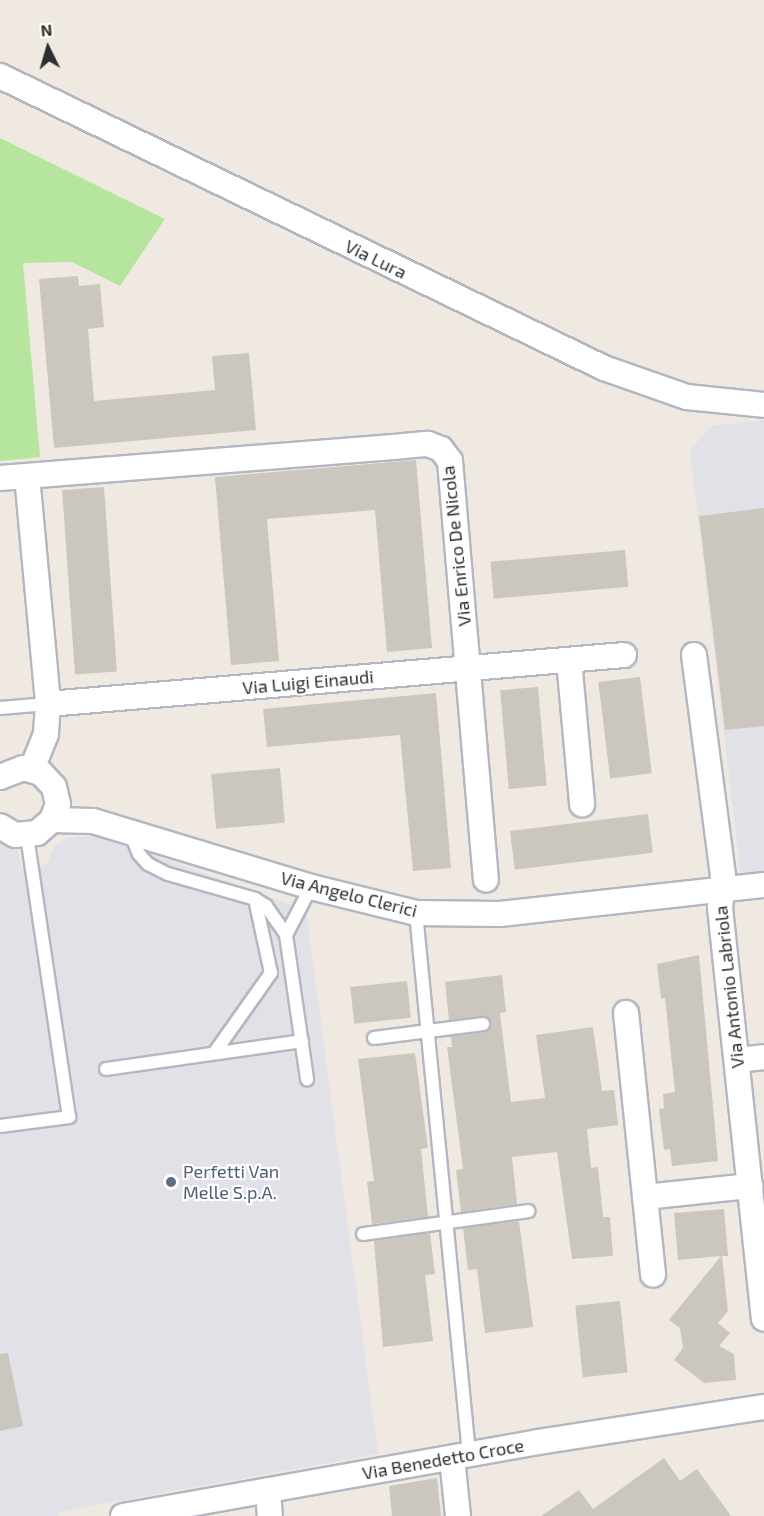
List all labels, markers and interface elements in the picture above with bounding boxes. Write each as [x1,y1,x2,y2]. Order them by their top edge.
north arrow [18,18,78,78]
text: N [40,20,53,40]
street label: Via Lura [342,235,410,283]
street label: Via Enrico De Nicola [437,465,475,627]
street label: Via Luigi Einaudi [241,666,375,698]
street label: Via Angelo Clerici [278,867,420,921]
street label: Via Antonio Labriola [710,904,748,1070]
place label: Perfetti Van Melle S.p.A. [183,1161,280,1204]
marker: Perfetti Van Melle S.p.A. [164,1175,178,1189]
street label: Via Benedetto Croce [360,1434,526,1484]

